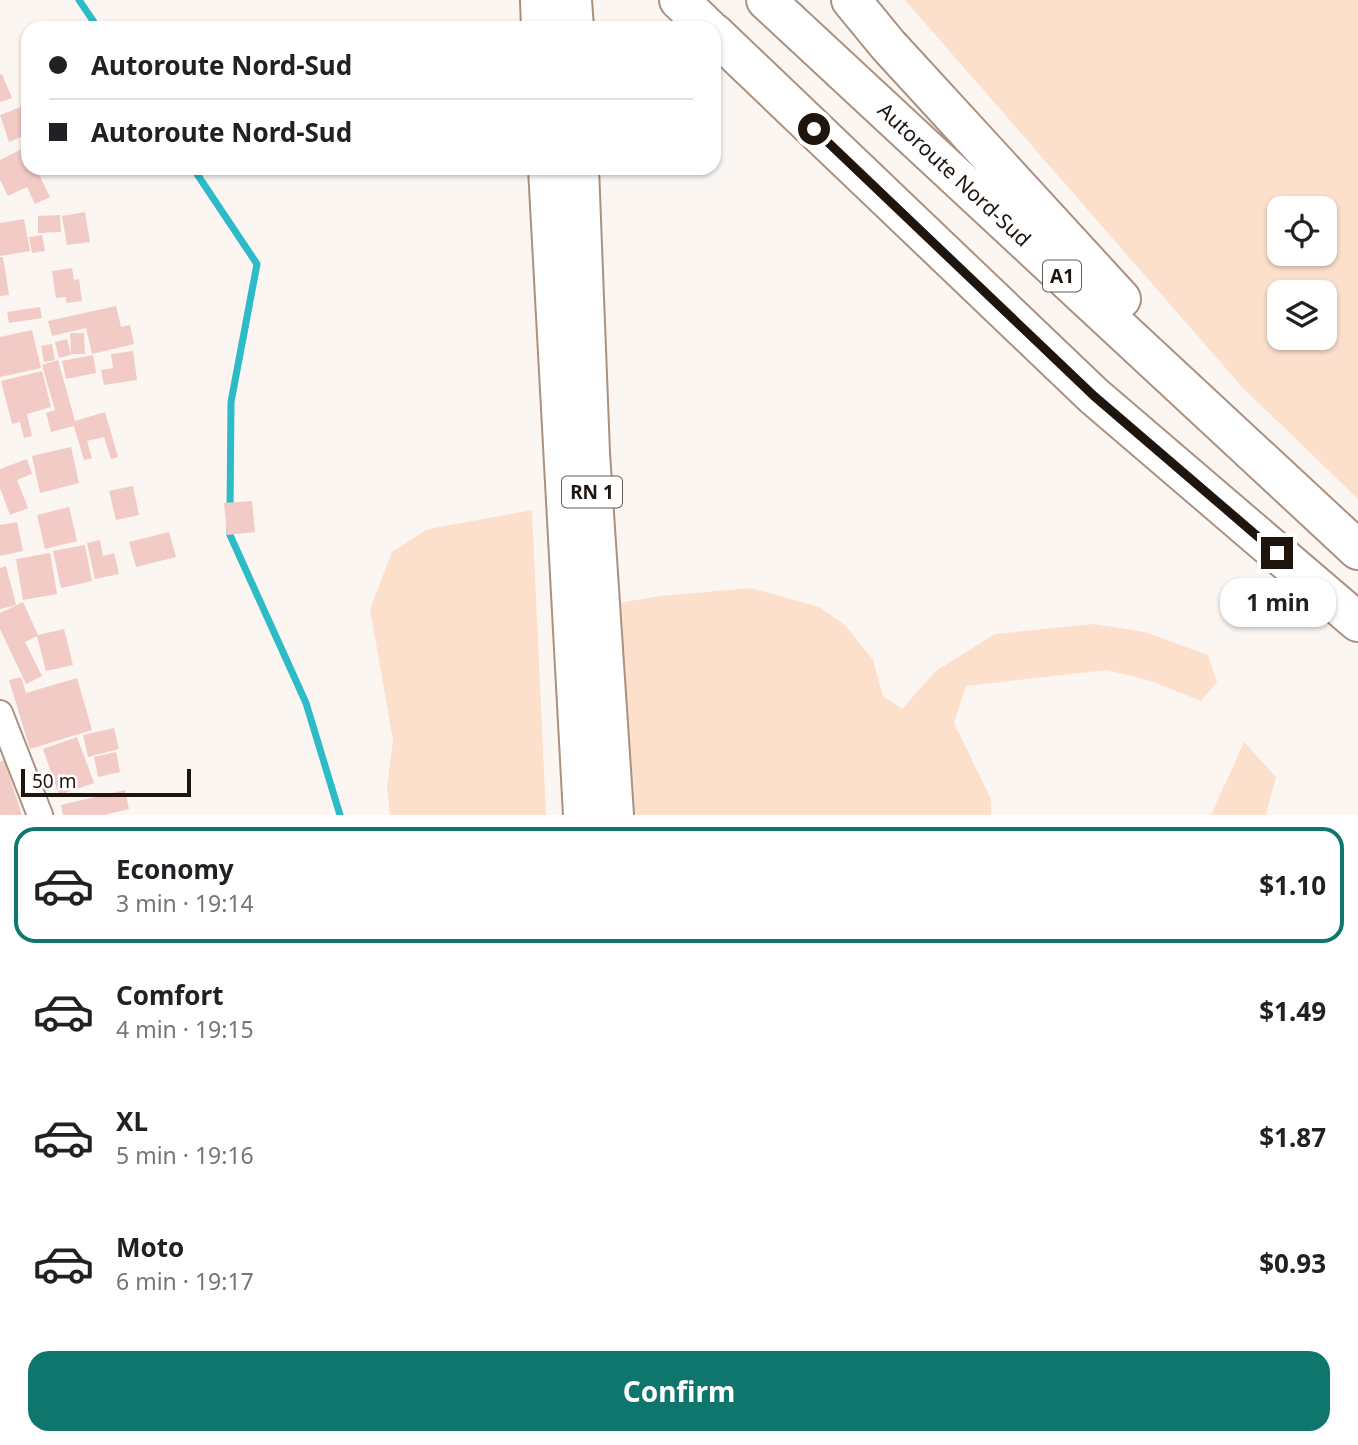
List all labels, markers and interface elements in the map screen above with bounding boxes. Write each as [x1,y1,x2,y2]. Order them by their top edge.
text: Autoroute Nord-Sud [91,47,352,83]
street label: Autoroute Nord-Sud [872,96,1037,253]
route start [798,113,830,145]
text: Autoroute Nord-Sud [91,114,352,150]
map controls [1267,196,1337,350]
button: locate [1267,196,1337,266]
road number: A1 [1043,260,1081,292]
button: layers [1267,280,1337,350]
road number: RN 1 [562,477,622,508]
route end [1261,537,1293,569]
callout: 1 min [1219,578,1335,626]
text: 1 min [1246,586,1310,618]
scale bar [21,766,191,798]
text: 50 m [32,768,76,794]
text: Economy [116,851,234,887]
icon: car [32,854,95,917]
text: $1.10 [1259,867,1326,903]
text: 3 min · 19:14 [116,887,254,919]
text: Comfort [116,977,224,1013]
icon: car [32,980,95,1043]
text: $1.49 [1259,993,1326,1029]
text: 4 min · 19:15 [116,1013,254,1045]
text: XL [116,1103,148,1139]
icon: car [32,1106,95,1169]
text: $1.87 [1259,1119,1326,1155]
text: 5 min · 19:16 [116,1139,254,1171]
text: Moto [116,1229,184,1265]
icon: car [32,1232,95,1295]
text: $0.93 [1259,1245,1326,1281]
text: 6 min · 19:17 [116,1265,254,1297]
button: Confirm [28,1351,1330,1431]

